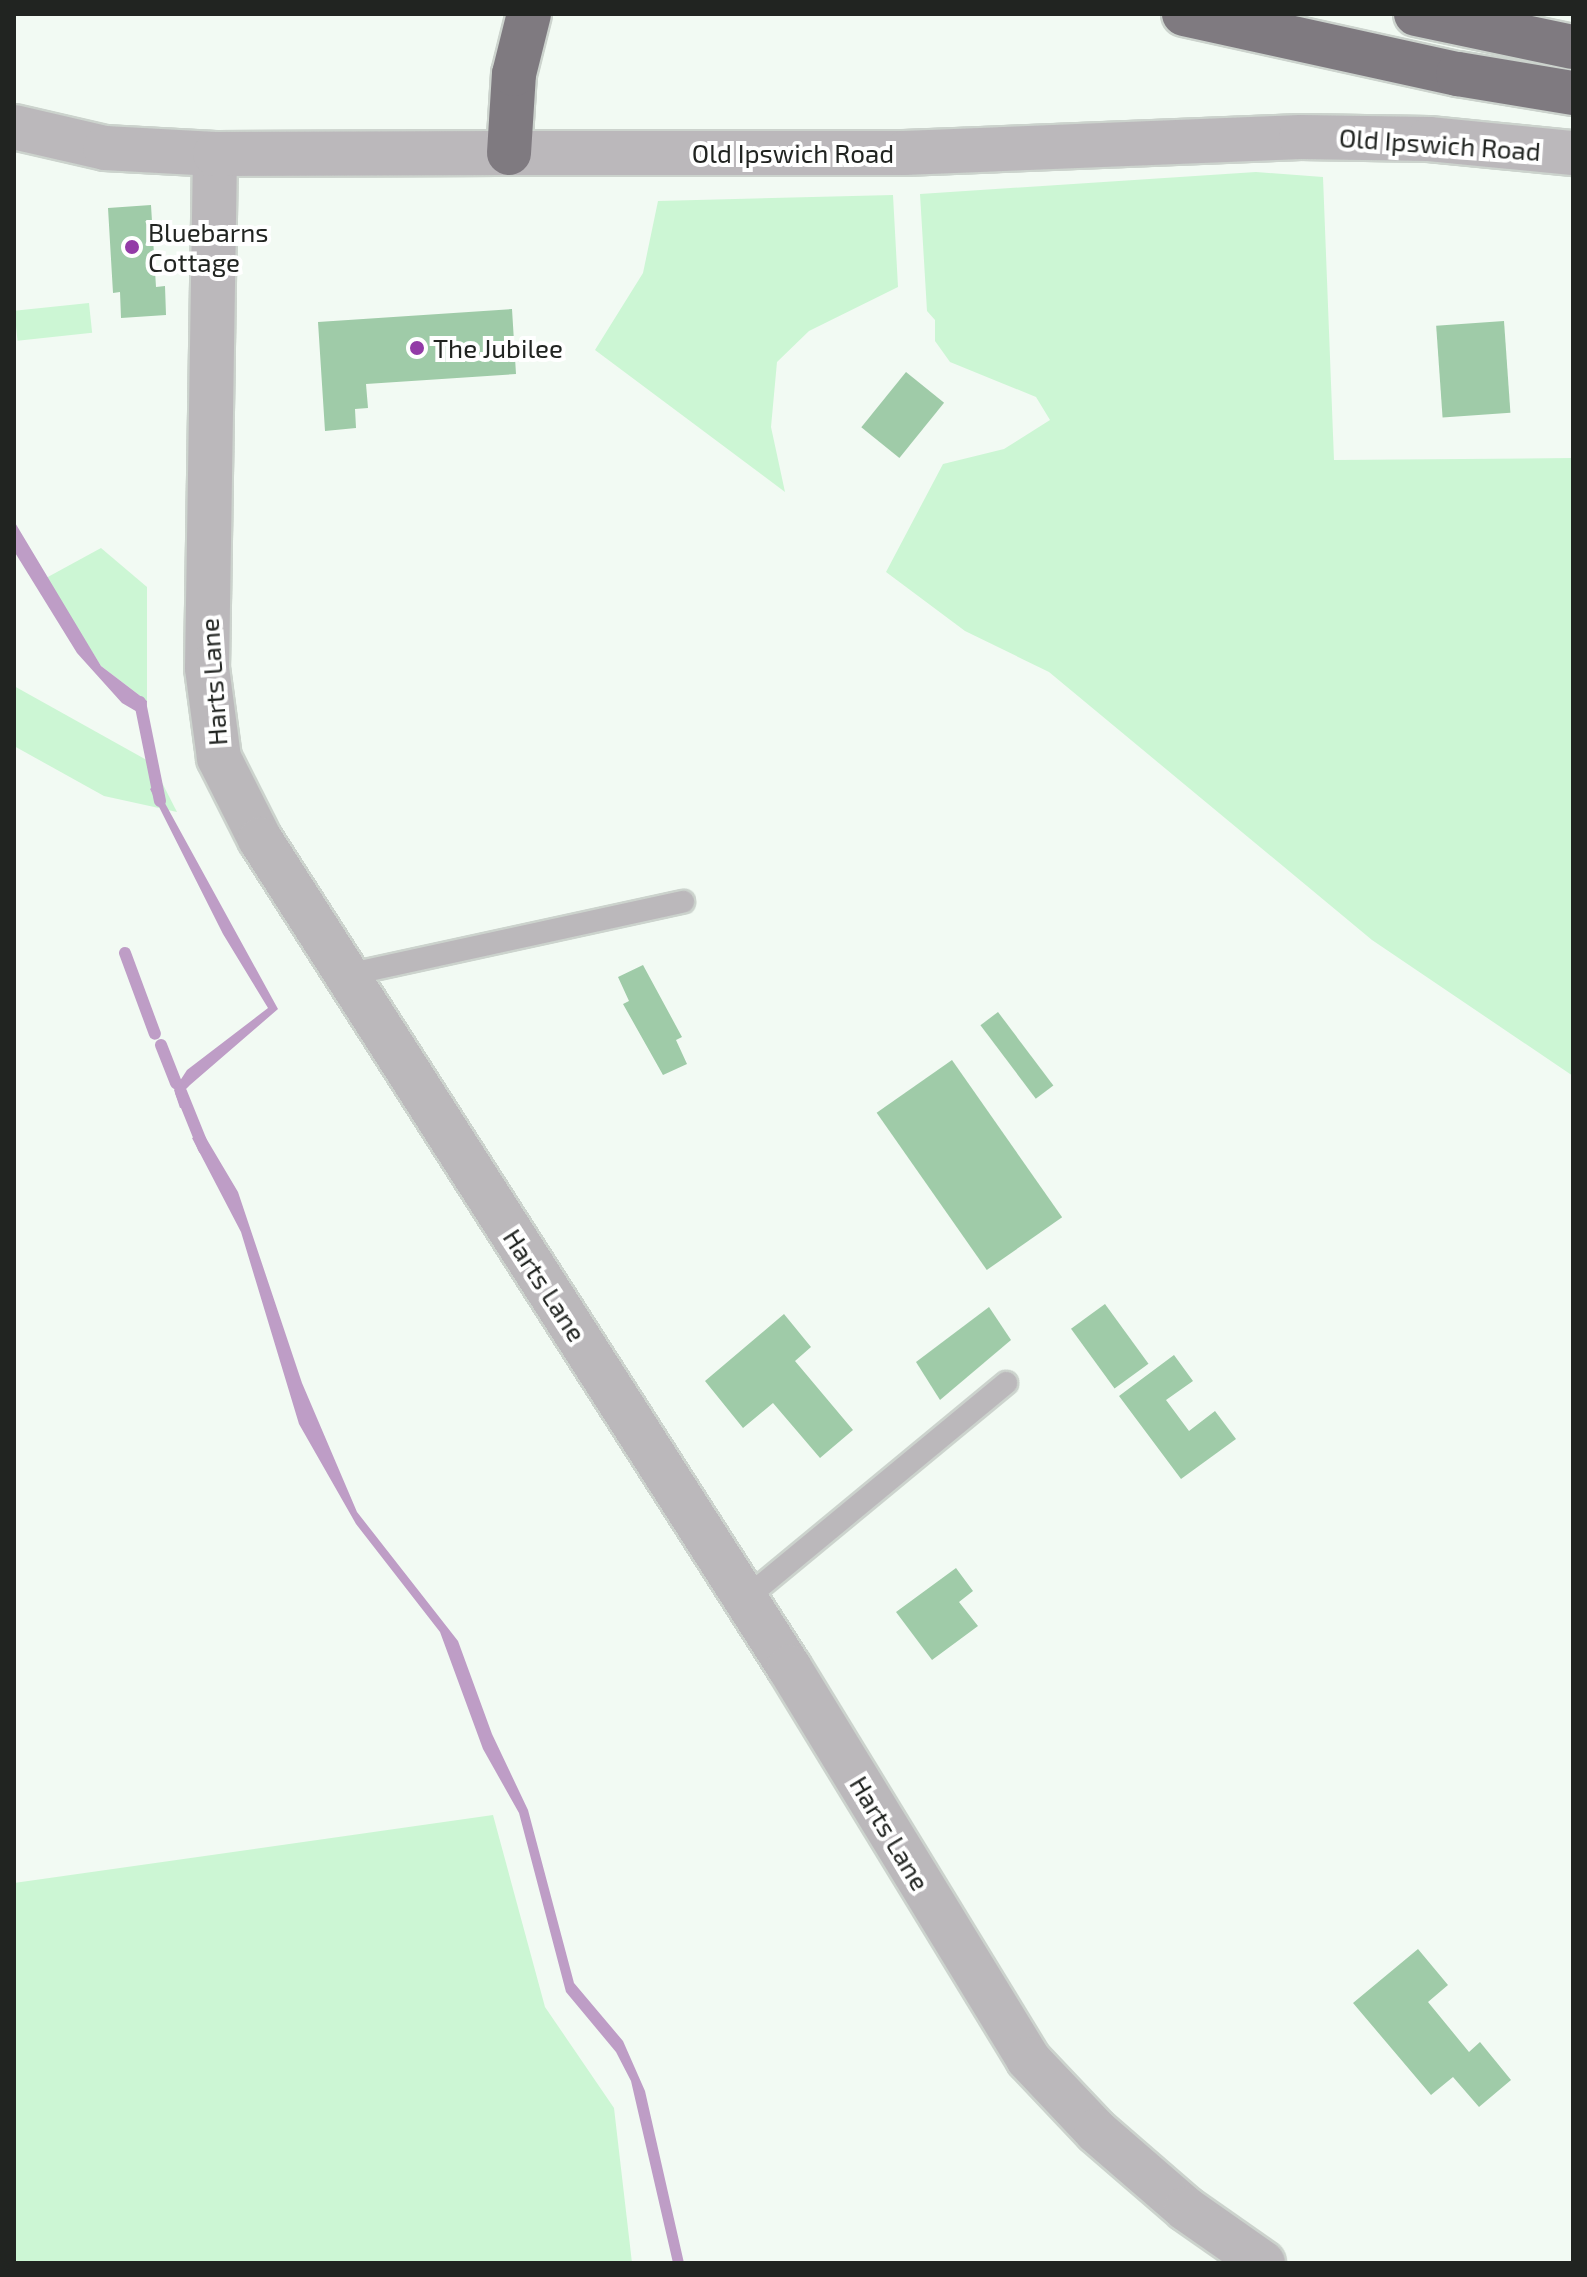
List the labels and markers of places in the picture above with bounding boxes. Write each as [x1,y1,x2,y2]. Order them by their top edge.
place label: Bluebarns Cottage [148,216,268,278]
marker: Bluebarns Cottage [123,238,141,256]
place label: The Jubilee [433,332,564,364]
marker: The Jubilee [408,339,426,357]

